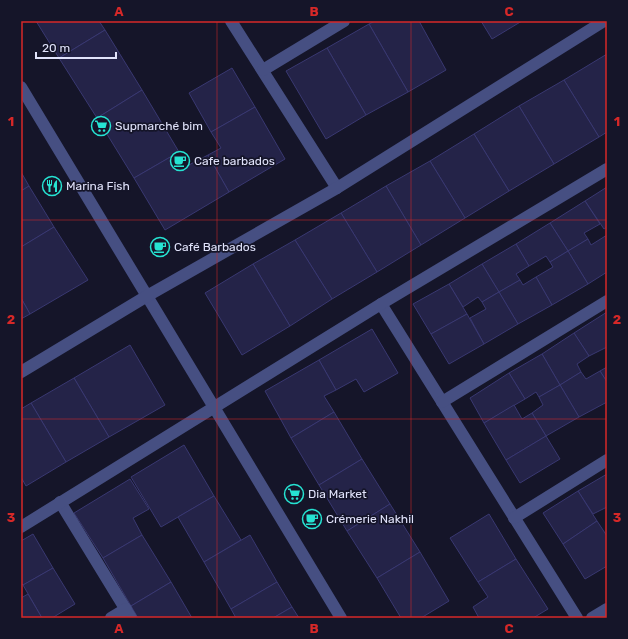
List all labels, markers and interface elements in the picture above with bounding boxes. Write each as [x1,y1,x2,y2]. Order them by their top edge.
text: A [114,4,124,19]
text: B [309,4,319,19]
text: C [504,4,514,19]
scale bar [36,34,116,60]
text: 20 m [42,41,70,55]
text: 1 [8,114,14,129]
text: 1 [614,114,620,129]
supermarket icon: Supmarché bim [90,115,112,137]
place label: Supmarché bim [115,119,203,133]
cafe icon: Cafe barbados [169,150,191,172]
place label: Cafe barbados [194,154,275,168]
restaurant icon: Marina Fish [41,175,63,197]
place label: Marina Fish [66,179,130,193]
cafe icon: Café Barbados [149,236,171,258]
place label: Café Barbados [174,240,256,254]
text: 2 [7,312,15,327]
text: 2 [613,312,621,327]
supermarket icon: Dia Market [283,483,305,505]
place label: Dia Market [308,487,367,501]
cafe icon: Crémerie Nakhil [301,508,323,530]
text: 3 [7,510,16,525]
text: 3 [613,510,622,525]
place label: Crémerie Nakhil [326,512,414,526]
text: A [114,621,124,636]
text: B [309,621,319,636]
text: C [504,621,514,636]

